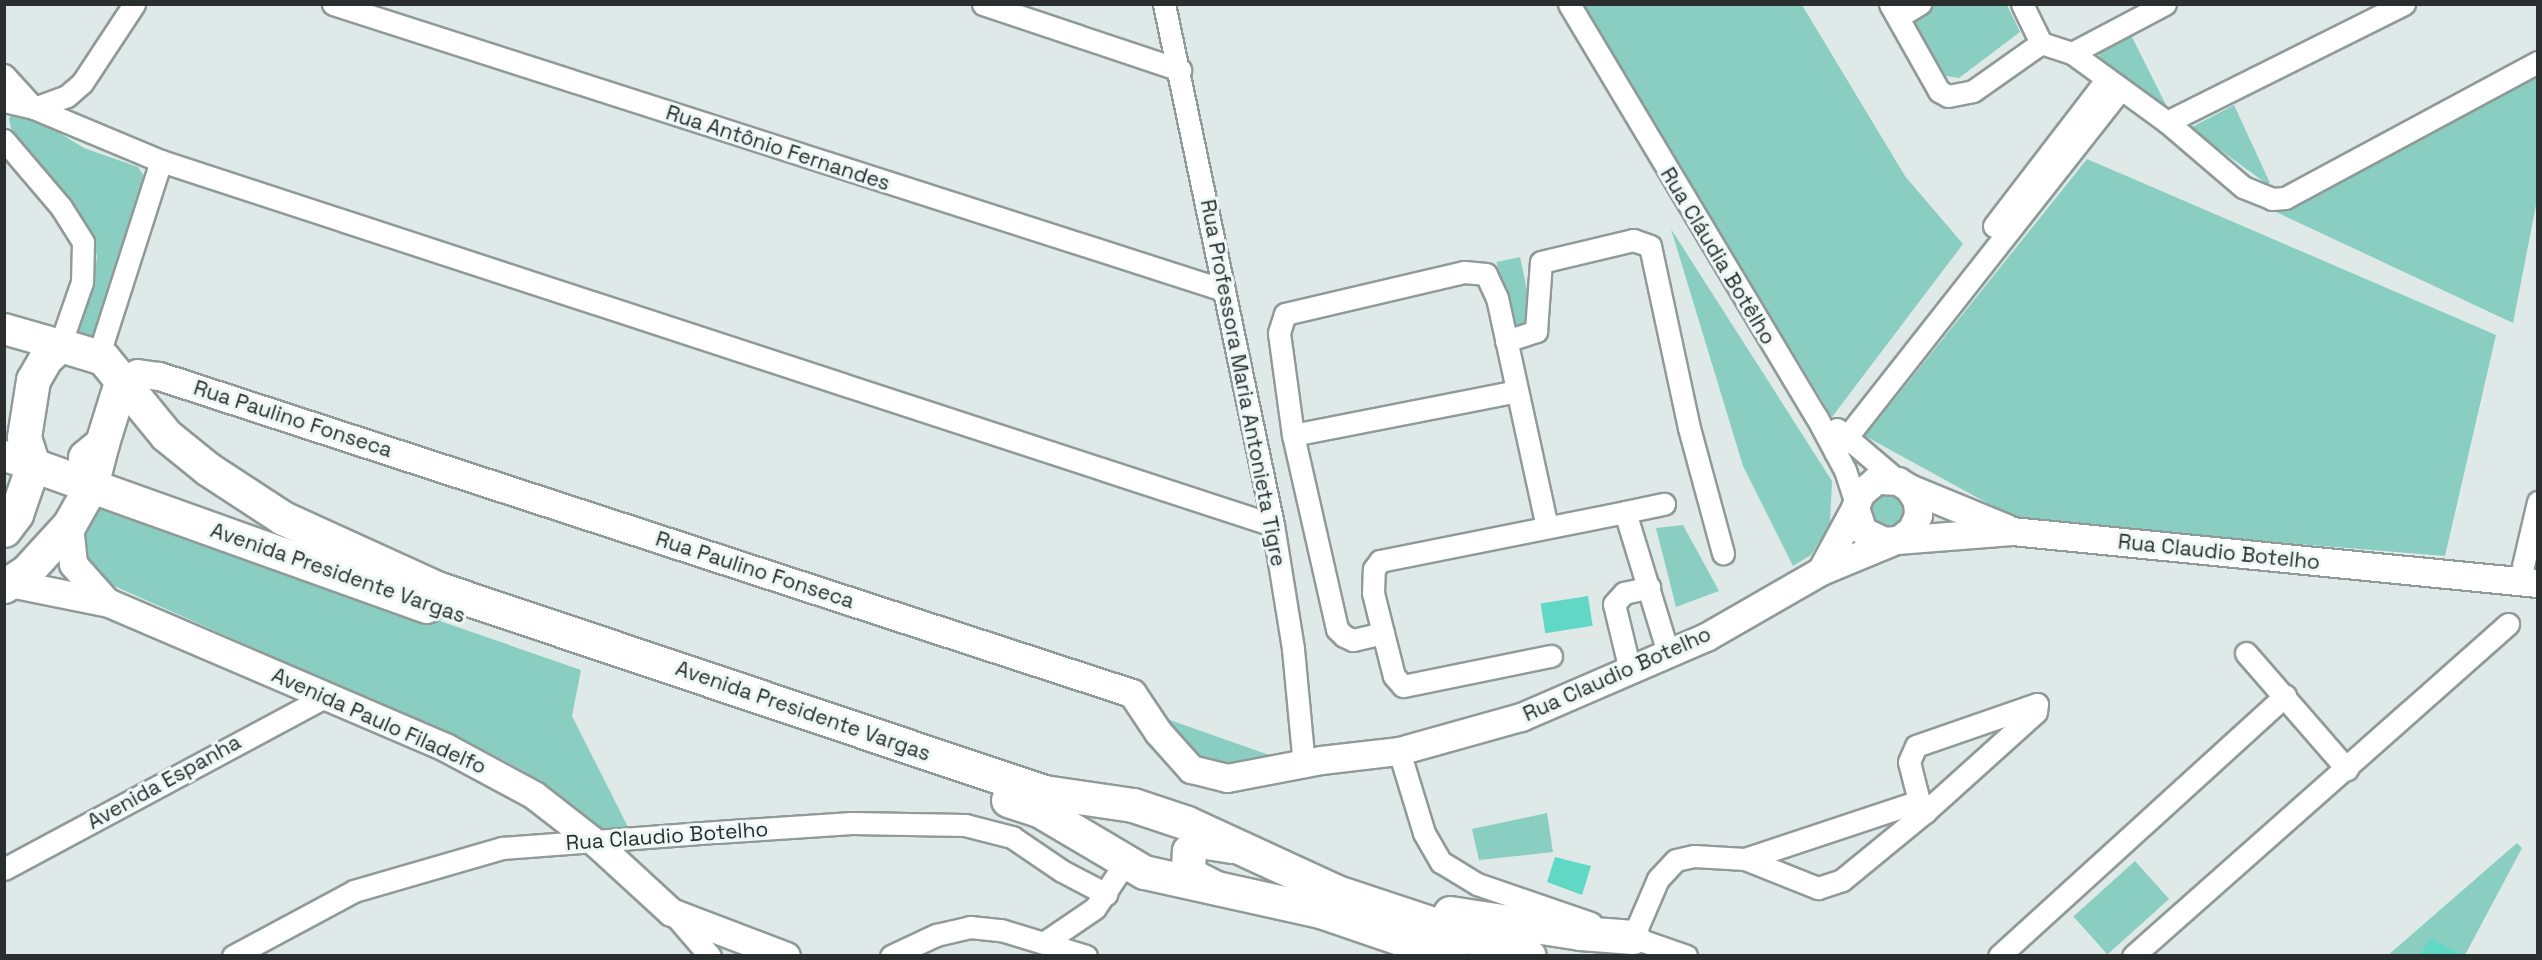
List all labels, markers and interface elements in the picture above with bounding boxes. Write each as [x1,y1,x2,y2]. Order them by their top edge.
street label: Rua Antônio Fernandes [663,100,893,196]
street label: Rua Cláudia Botêlho [1655,163,1781,349]
street label: Rua Professora Maria Antonieta Tigre [1195,197,1291,569]
street label: Rua Paulino Fonseca [191,375,395,463]
street label: Avenida Presidente Vargas [207,517,469,629]
street label: Rua Paulino Fonseca [653,526,857,614]
street label: Rua Claudio Botelho [2117,529,2321,575]
street label: Rua Claudio Botelho [1519,621,1715,727]
street label: Avenida Presidente Vargas [672,655,934,767]
street label: Avenida Paulo Filadelfo [268,662,490,780]
street label: Avenida Espanha [83,729,245,835]
street label: Rua Claudio Botelho [565,816,769,856]

